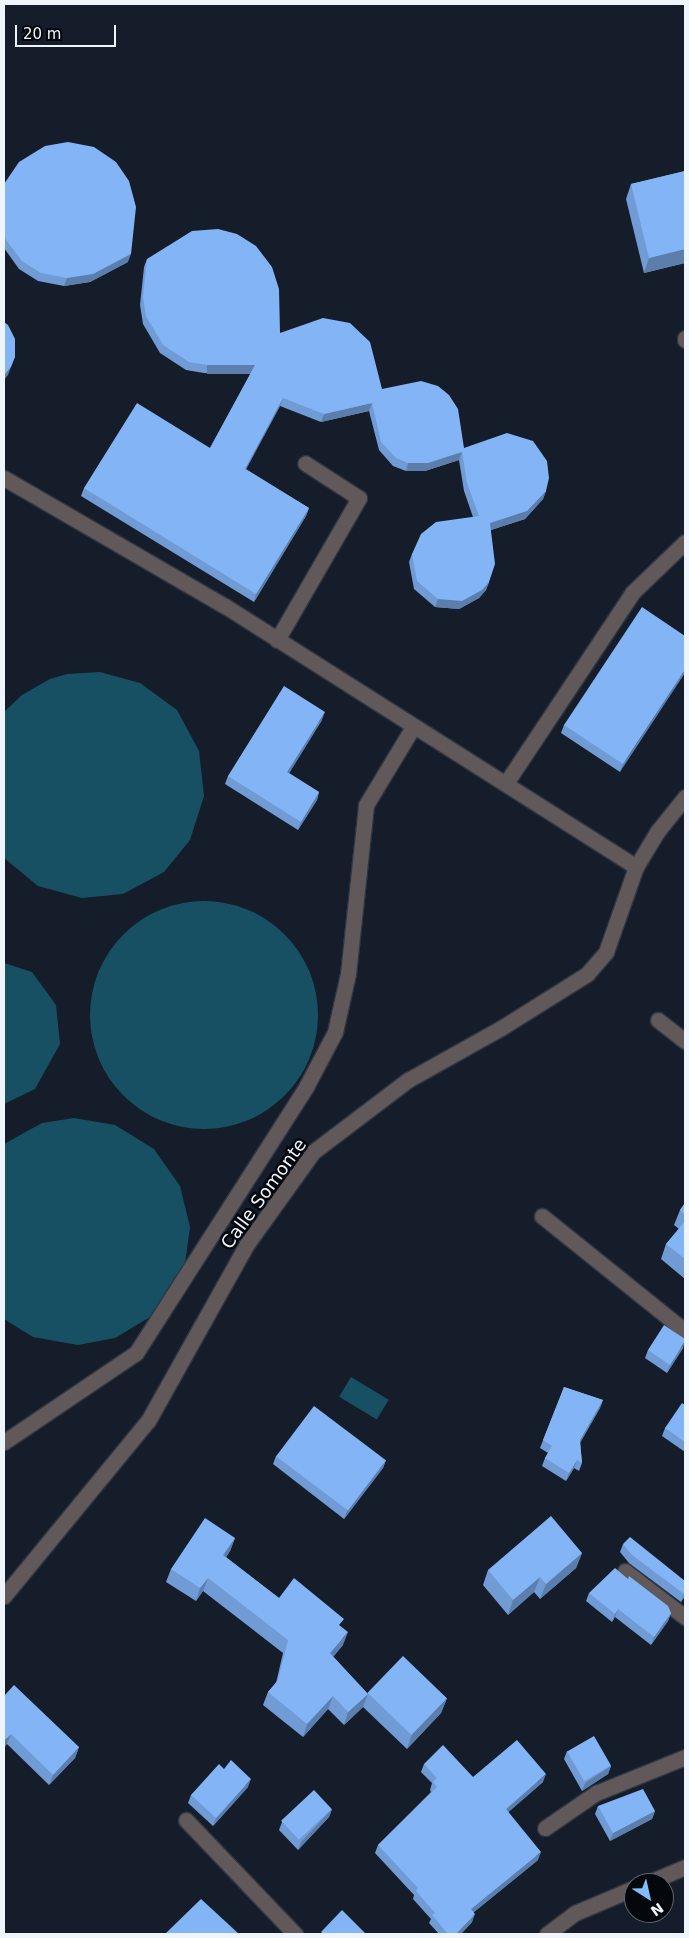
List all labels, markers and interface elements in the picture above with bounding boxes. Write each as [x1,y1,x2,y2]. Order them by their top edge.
scale bar [18,15,119,47]
text: 20 m [23,25,61,43]
street label: Calle Somonte [217,1135,311,1253]
north arrow [624,1873,674,1923]
text: N [648,1900,666,1919]

